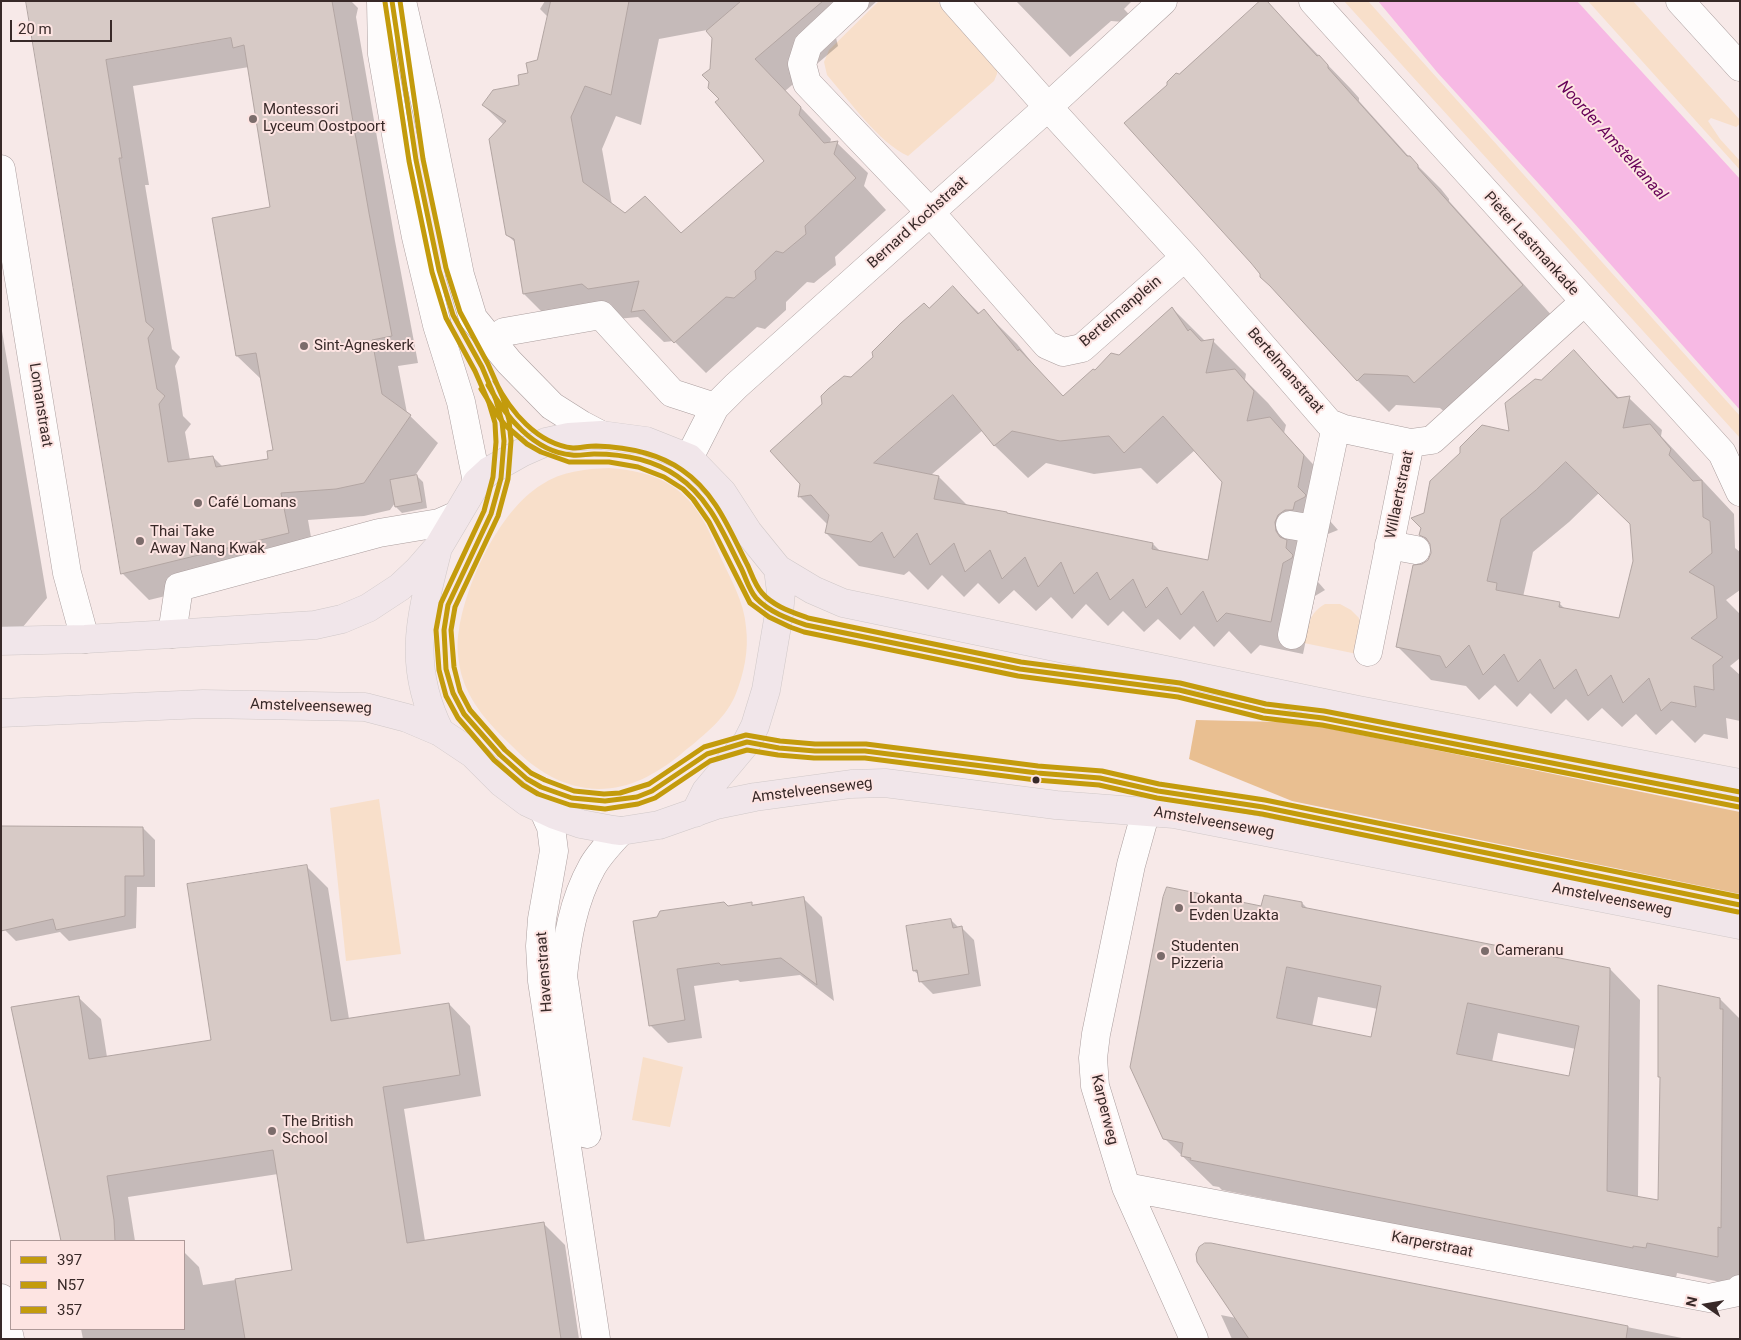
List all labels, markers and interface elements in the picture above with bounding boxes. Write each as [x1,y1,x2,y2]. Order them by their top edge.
scale bar [12,10,115,42]
text: 20 m [18,20,52,38]
water label: Noorder Amstelkanaal [1553,77,1671,205]
place label: Montessori Lyceum Oostpoort [263,101,385,136]
marker: Montessori Lyceum Oostpoort [247,113,259,125]
street label: Bernard Kochstraat [864,173,972,273]
street label: Pieter Lastmankade [1480,188,1582,300]
street label: Bertelmanplein [1077,273,1165,351]
street label: Bertelmanstraat [1243,325,1327,417]
place label: Sint-Agneskerk [314,337,414,355]
marker: Sint-Agneskerk [298,340,310,352]
street label: Lomanstraat [24,362,56,448]
street label: Willaertstraat [1382,449,1418,541]
place label: Café Lomans [208,494,297,512]
marker: Café Lomans [192,497,204,509]
place label: Thai Take Away Nang Kwak [150,523,265,558]
marker: Thai Take Away Nang Kwak [134,535,146,547]
street label: Amstelveenseweg [250,696,372,718]
street label: Amstelveenseweg [750,775,874,807]
unlabelled marker [1031,775,1041,785]
street label: Amstelveenseweg [1152,804,1276,842]
street label: Amstelveenseweg [1550,880,1674,920]
place label: Lokanta Evden Uzakta [1189,890,1279,925]
marker: Lokanta Evden Uzakta [1173,902,1185,914]
street label: Havenstraat [533,931,557,1013]
place label: Studenten Pizzeria [1171,938,1239,973]
place label: Cameranu [1495,942,1564,960]
marker: Cameranu [1479,945,1491,957]
marker: Studenten Pizzeria [1155,950,1167,962]
street label: Karperweg [1087,1073,1121,1147]
place label: The British School [282,1113,354,1148]
marker: The British School [266,1125,278,1137]
street label: Karperstraat [1390,1228,1474,1262]
legend [10,1240,185,1330]
text: 397 [57,1251,82,1269]
text: N57 [57,1276,85,1294]
north arrow [1681,1280,1731,1330]
text: N [1682,1295,1700,1308]
text: 357 [57,1301,82,1319]

